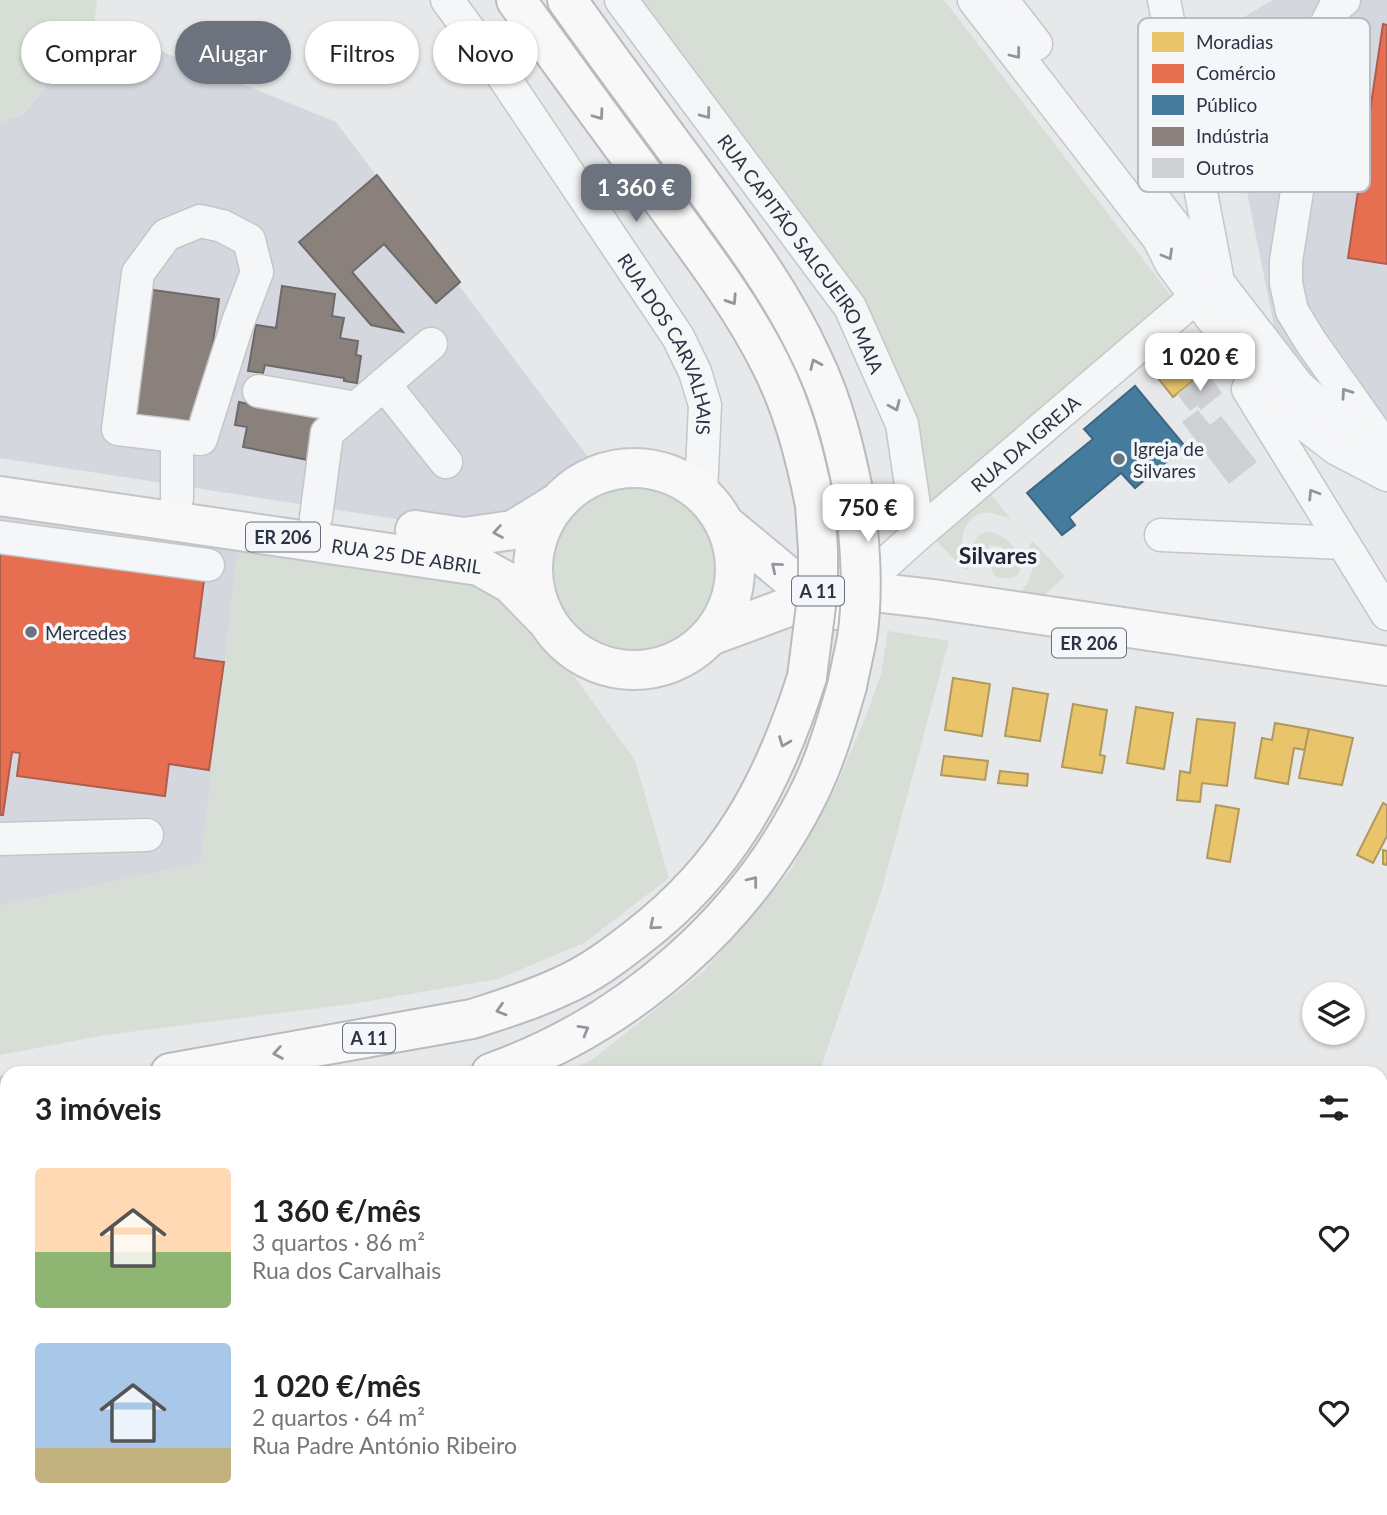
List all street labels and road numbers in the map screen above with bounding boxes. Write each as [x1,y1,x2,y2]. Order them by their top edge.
street label: RUA CAPITÃO SALGUEIRO MAIA [713,129,889,377]
street label: RUA DOS CARVALHAIS [613,249,716,436]
street label: RUA DA IGREJA [966,390,1085,496]
road number: ER 206 [246,522,320,552]
street label: RUA 25 DE ABRIL [330,533,483,578]
road number: A 11 [792,576,844,606]
road number: ER 206 [1052,628,1126,658]
road number: A 11 [343,1023,395,1052]

